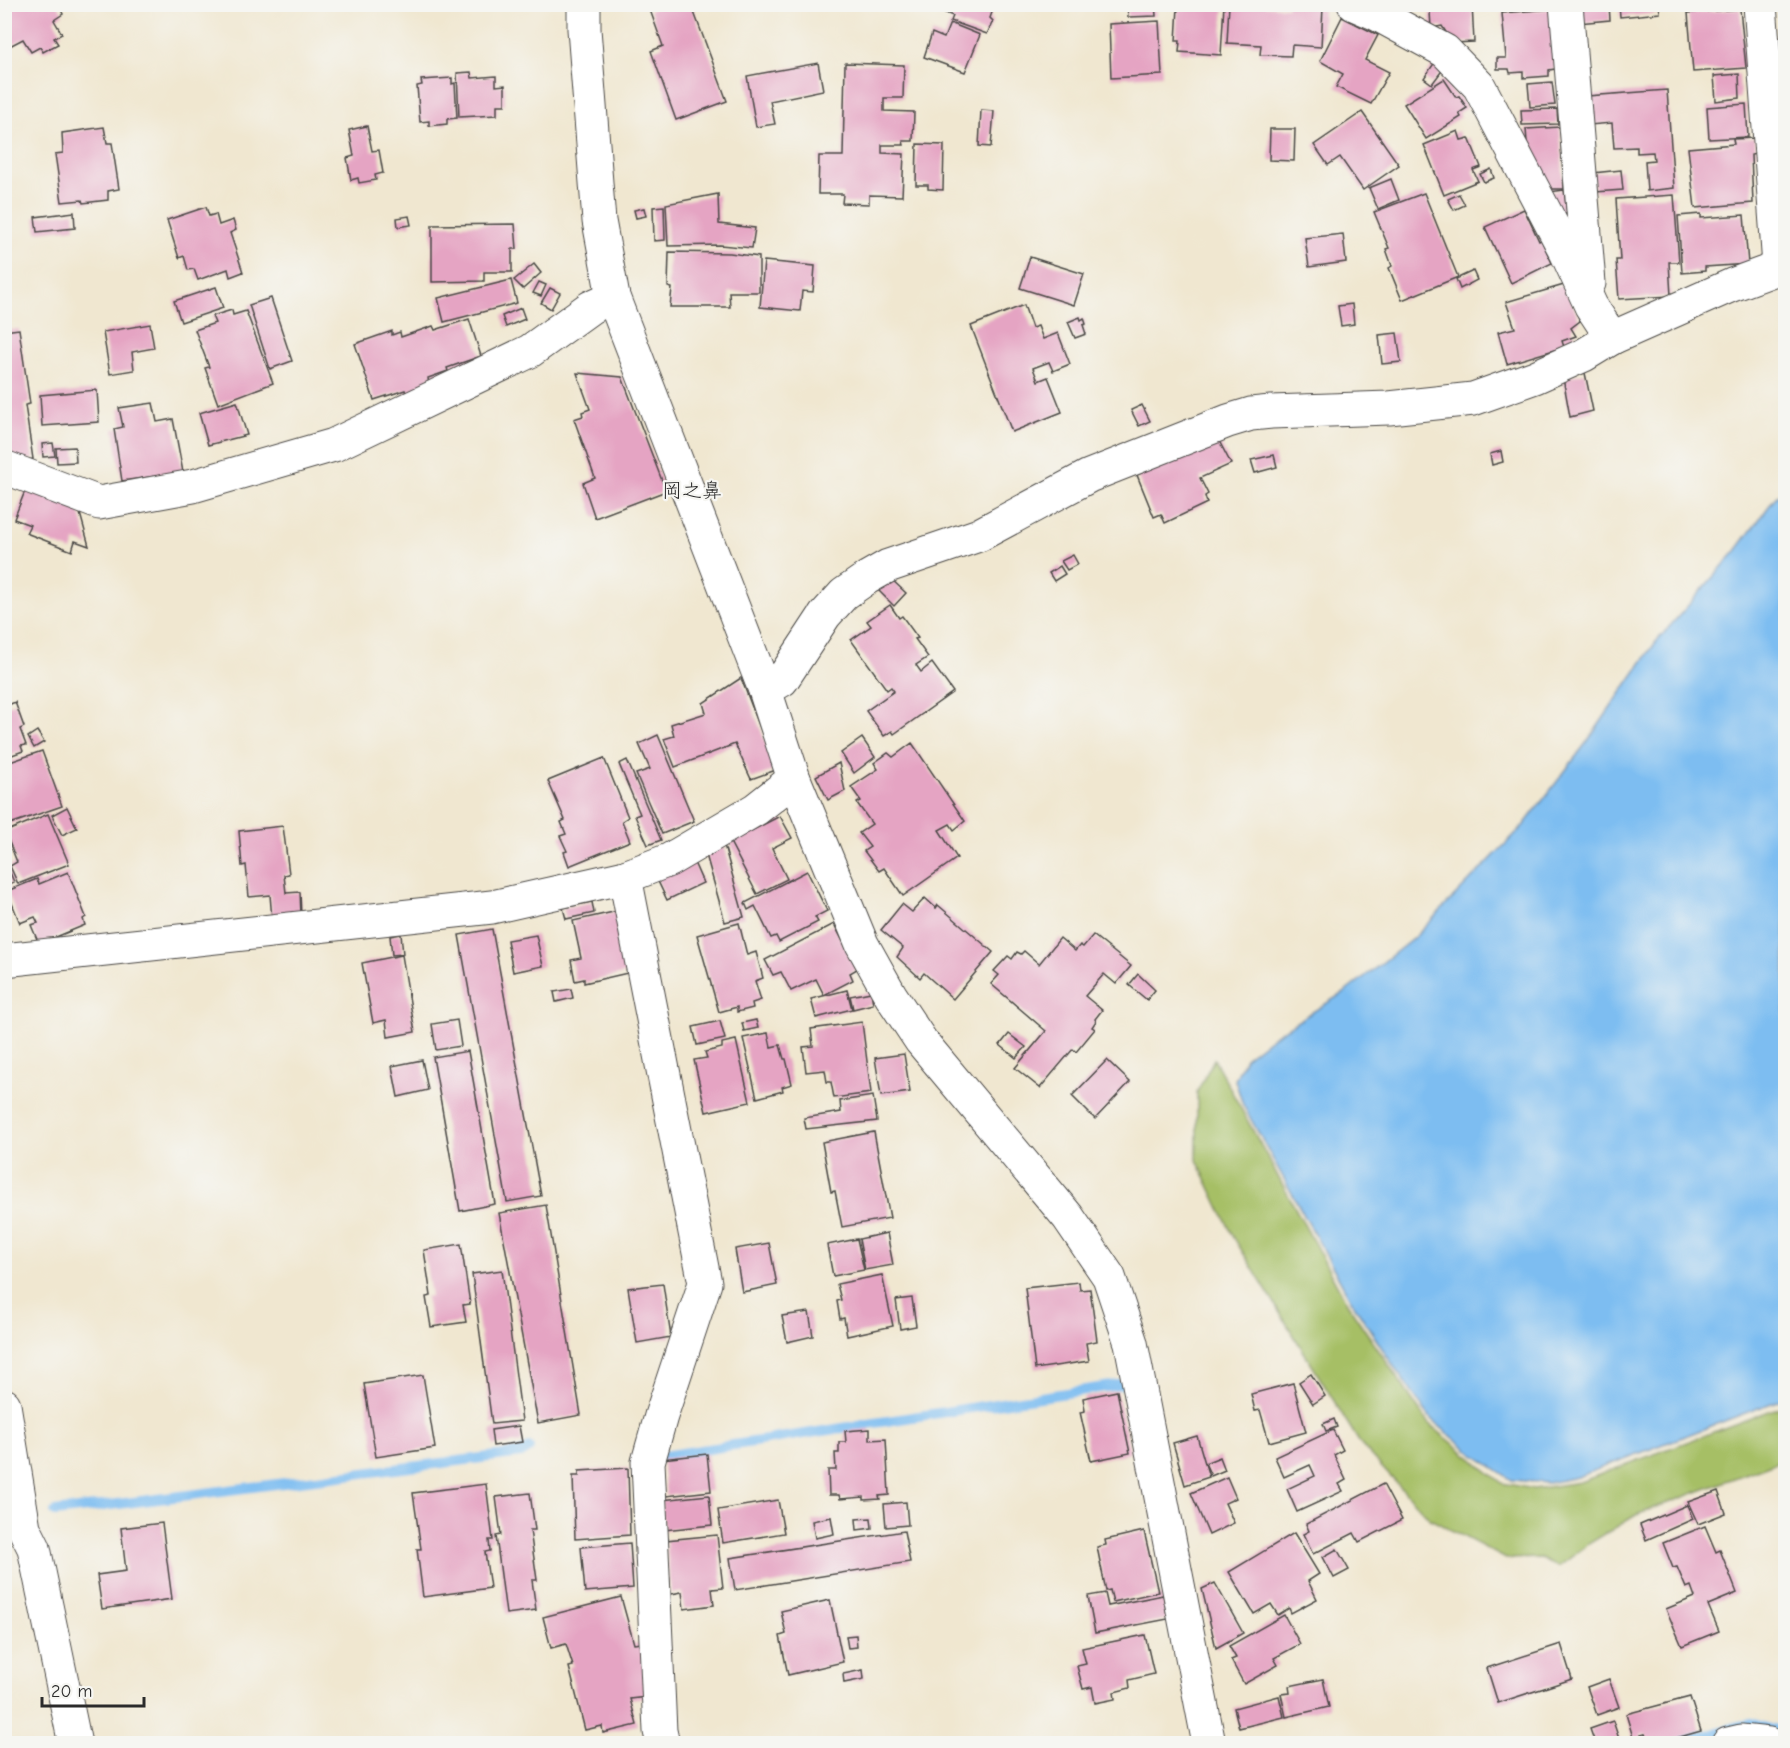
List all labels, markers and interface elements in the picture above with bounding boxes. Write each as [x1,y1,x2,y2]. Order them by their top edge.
district label: 岡之鼻 [662,479,722,502]
scale bar [42,1670,144,1708]
text: 20 m [51,1681,92,1702]

